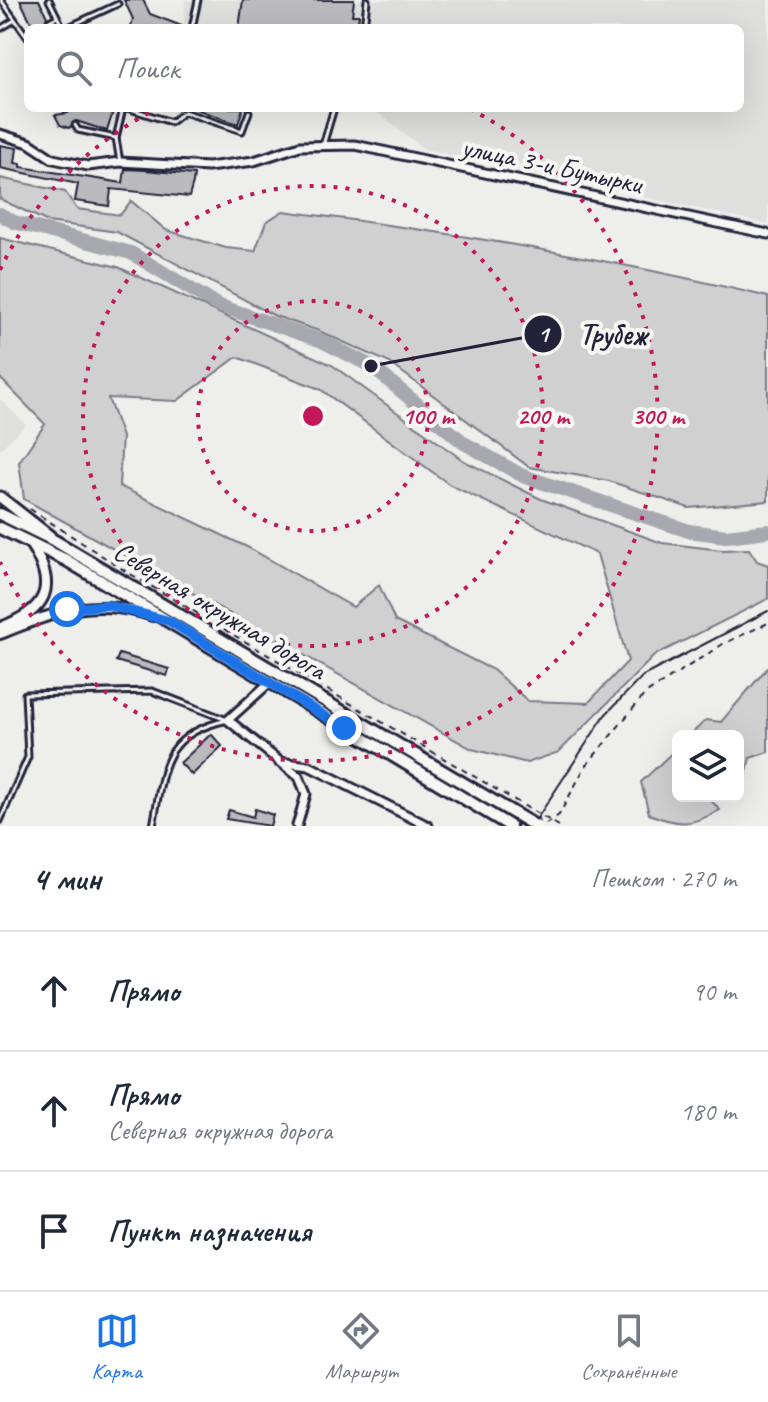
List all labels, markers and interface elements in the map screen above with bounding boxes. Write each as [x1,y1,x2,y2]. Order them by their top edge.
search box [24,24,744,112]
icon: search [52,46,96,90]
text: Поиск [116,49,179,87]
street label: улица 3-и Бутырки [457,128,647,202]
callout: Трубеж [523,307,662,361]
text: Трубеж [579,315,651,353]
text: 1 [538,319,552,349]
text: 100 m [402,401,456,431]
text: 200 m [517,401,571,431]
text: 300 m [632,401,686,431]
centre of rings [299,402,327,430]
street label: Северная окружная дорога [108,533,334,688]
route start [49,591,85,627]
route end [326,710,362,746]
map controls [672,730,744,802]
button: layers [672,730,744,802]
text: 4 мин [32,857,101,900]
text: Пешком · 270 m [591,862,736,895]
icon: ahead [32,969,76,1013]
text: Прямо [108,972,179,1010]
text: 90 m [692,975,736,1008]
text: Прямо [108,1076,179,1114]
icon: ahead [32,1089,76,1133]
text: 180 m [680,1095,736,1128]
text: Северная окружная дорога [108,1114,332,1147]
icon: arrive [32,1209,76,1253]
text: Пункт назначения [108,1212,311,1250]
tab: Карта [92,1309,142,1385]
tab: Маршрут [325,1309,398,1385]
tab: Сохранённые [581,1309,676,1385]

